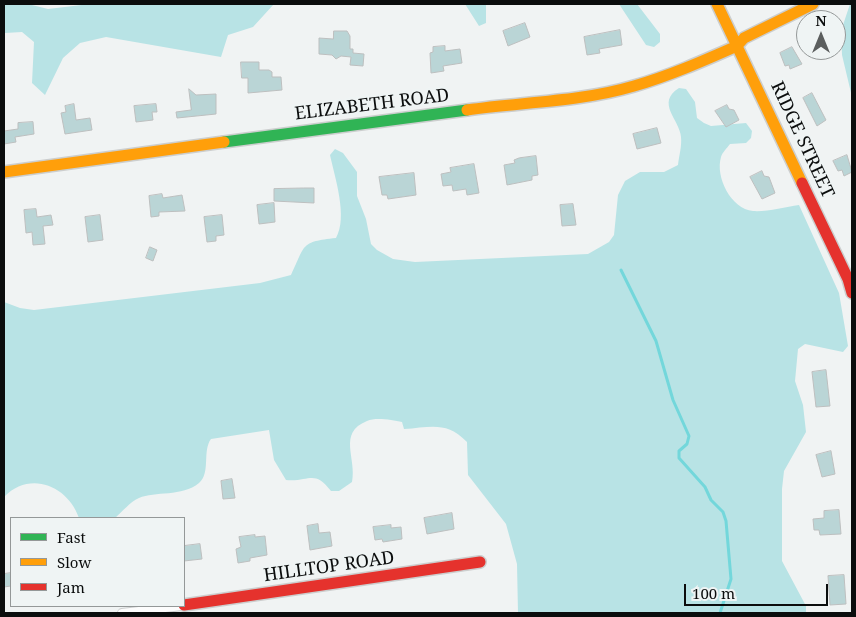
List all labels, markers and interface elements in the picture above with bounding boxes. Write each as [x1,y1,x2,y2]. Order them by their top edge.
north arrow [796,10,846,60]
text: N [815,11,827,30]
street label: RIDGE STREET [766,78,838,202]
street label: ELIZABETH ROAD [293,85,451,125]
legend [10,517,185,607]
text: Fast [57,527,86,547]
street label: HILLTOP ROAD [262,547,396,587]
text: Slow [57,552,91,572]
scale bar [686,574,830,606]
text: Jam [57,577,85,597]
text: 100 m [692,583,735,603]

